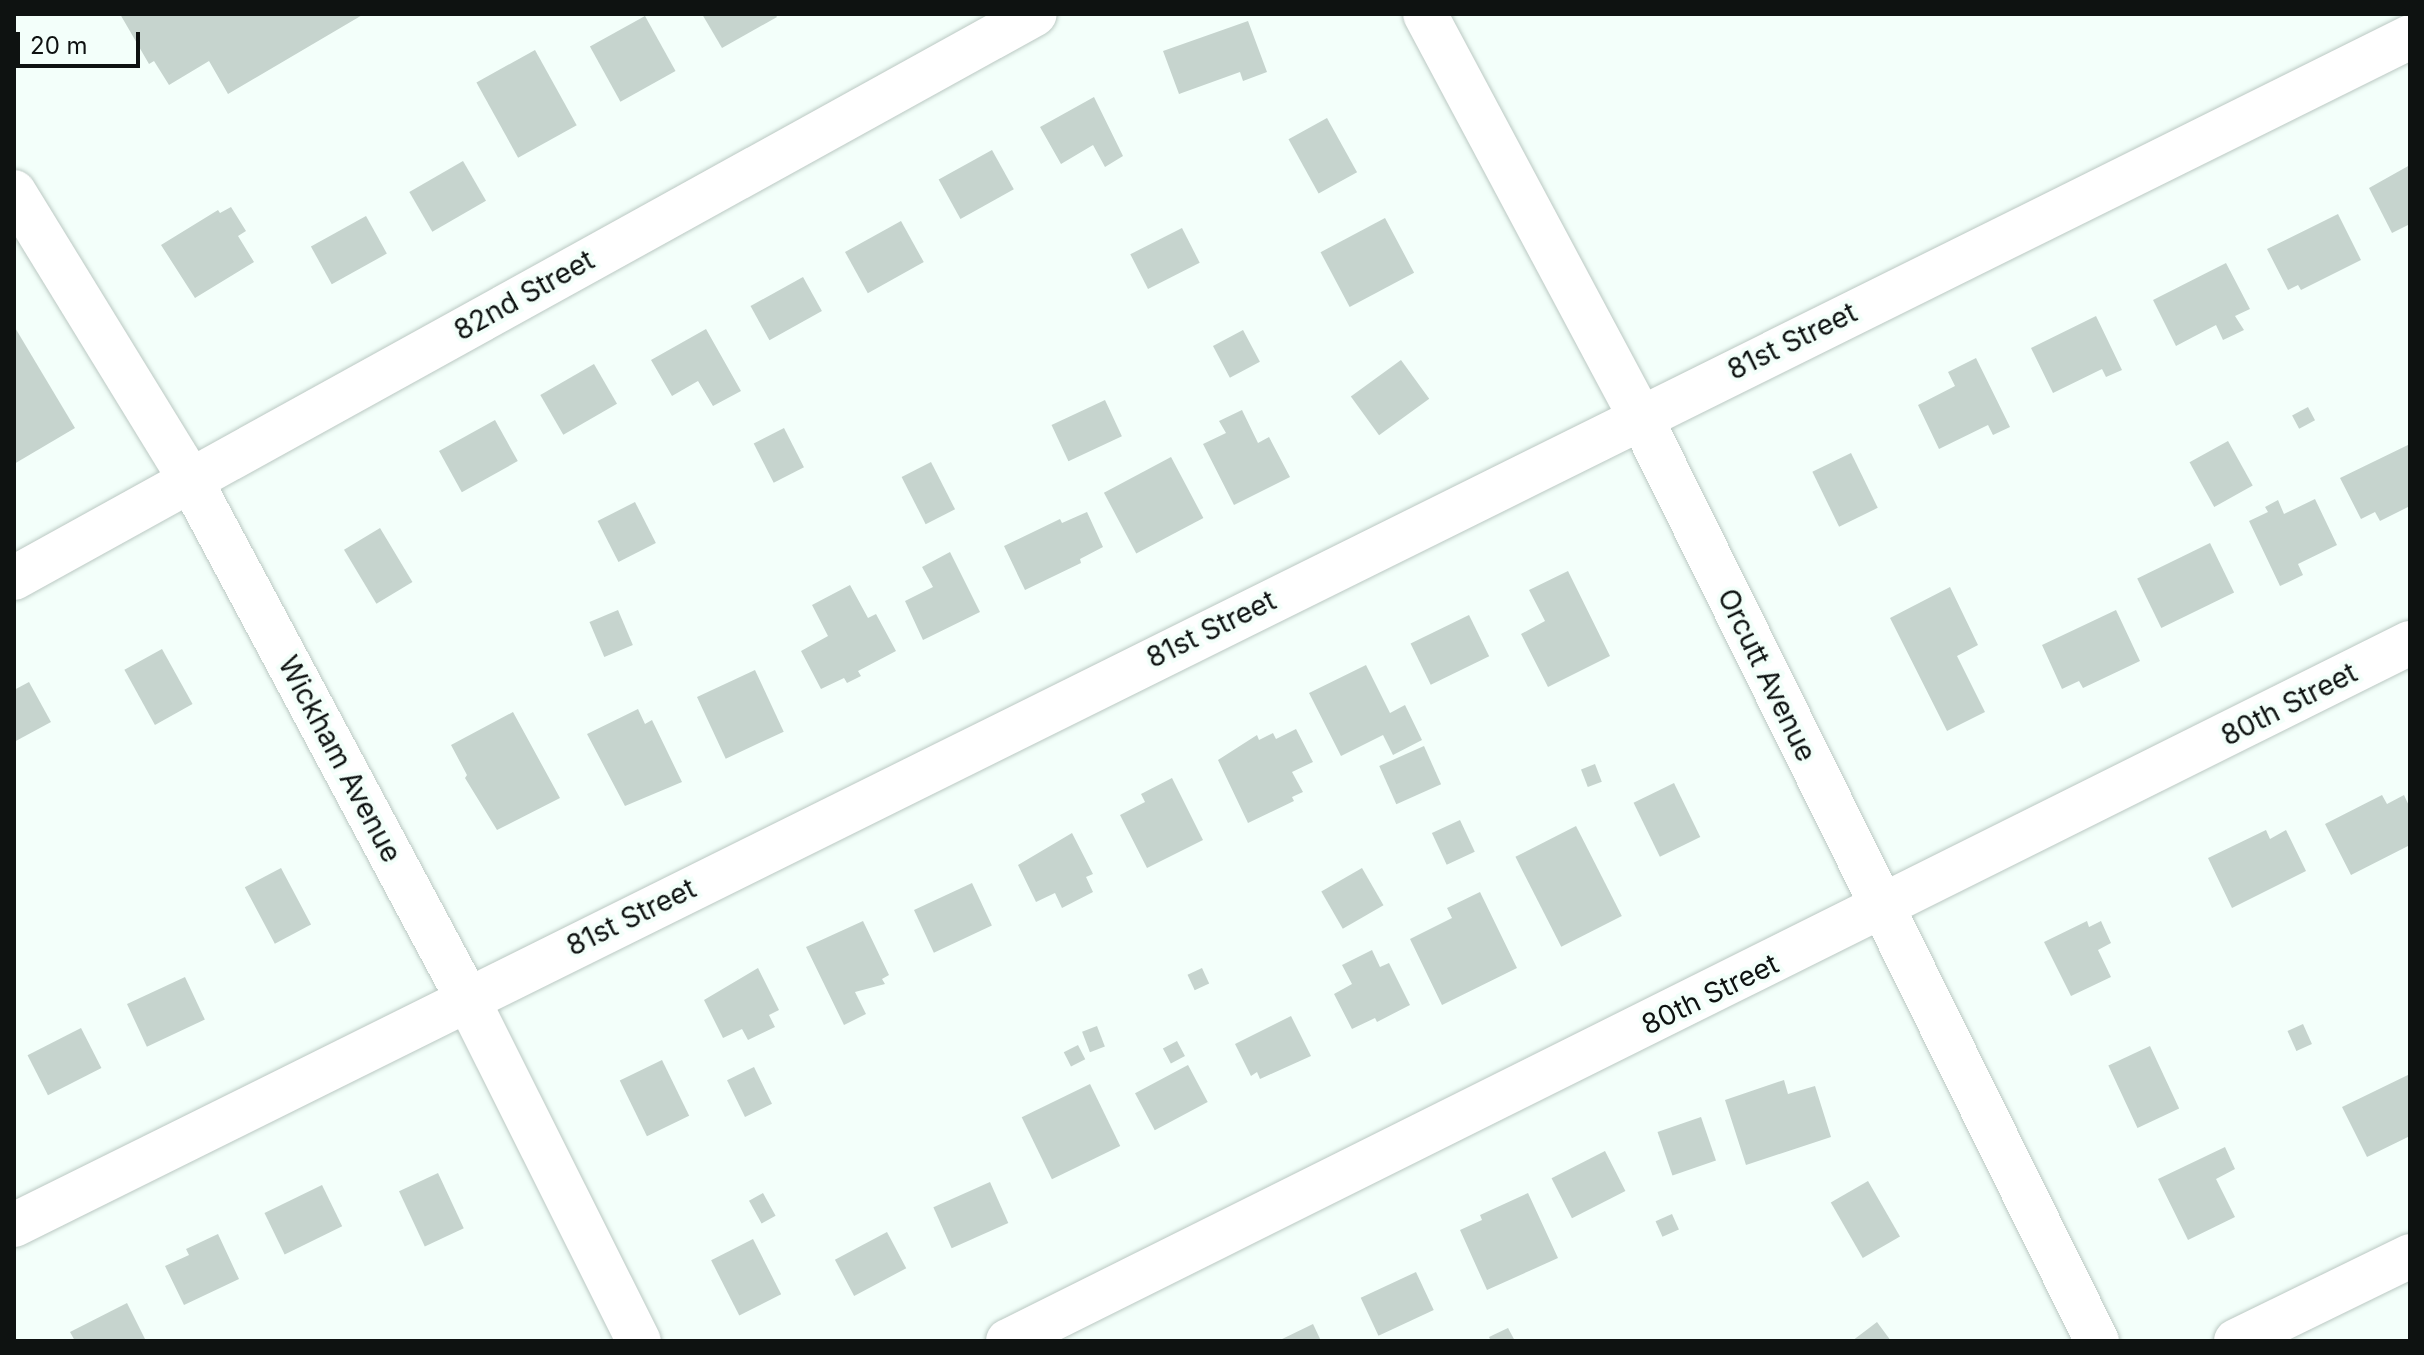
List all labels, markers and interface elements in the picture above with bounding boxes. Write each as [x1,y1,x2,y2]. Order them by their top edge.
scale bar [20,16,144,66]
text: 20 m [30,31,88,60]
street label: 82nd Street [448,243,600,347]
street label: 81st Street [1722,295,1862,387]
street label: 81st Street [1141,583,1281,675]
street label: Orcutt Avenue [1711,583,1823,767]
street label: Wickham Avenue [271,650,409,868]
street label: 80th Street [2215,655,2363,753]
street label: 81st Street [561,871,701,963]
street label: 80th Street [1636,946,1784,1042]

